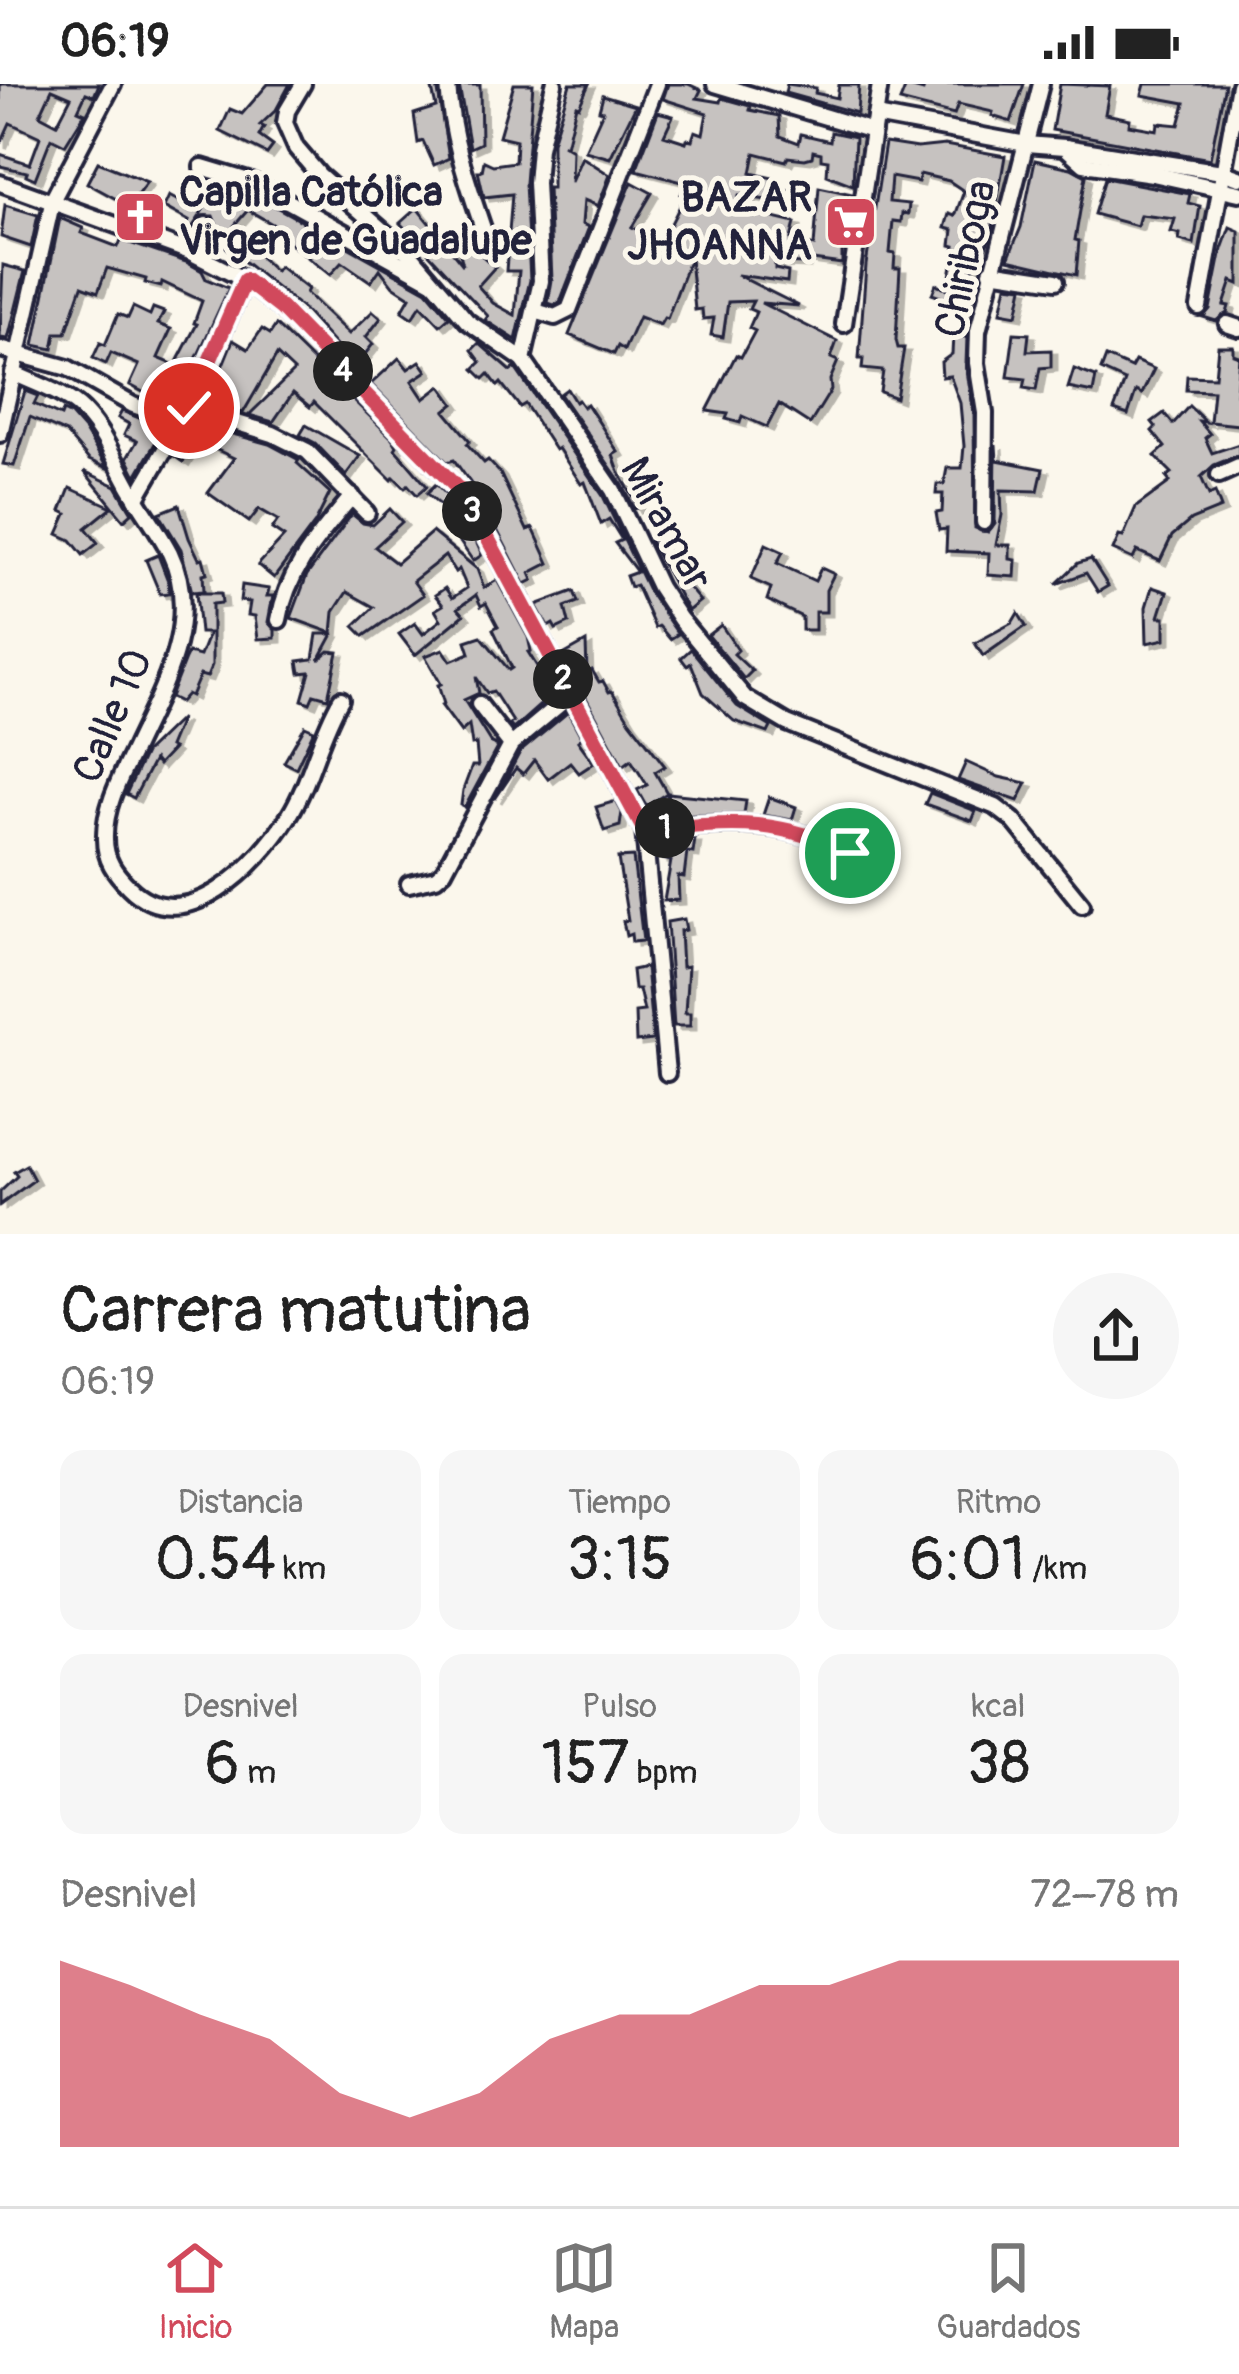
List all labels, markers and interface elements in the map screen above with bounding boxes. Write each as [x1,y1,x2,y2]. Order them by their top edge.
text: 06:19 [60,14,170,70]
place label: Capilla Católica Virgen de Guadalupe [179,167,533,267]
place label: BAZAR JHOANNA [627,172,812,272]
street label: Chiriboga [924,175,1008,343]
church icon: Capilla Católica Virgen de Guadalupe [112,189,168,245]
supermarket icon: BAZAR JHOANNA [823,194,879,250]
pin: 4 [313,341,373,401]
text: 4 [333,350,353,391]
pin [138,357,240,459]
icon: check [156,375,222,441]
street label: Miramar [608,448,724,600]
pin: 3 [442,481,502,541]
text: 3 [463,490,481,531]
street label: Calle 10 [62,641,164,791]
pin: 2 [533,649,593,709]
text: 2 [554,658,572,699]
pin: 1 [635,798,695,858]
pin [799,802,901,904]
text: 1 [659,807,671,848]
icon: arrive [817,820,883,886]
text: Carrera matutina [60,1270,531,1353]
button: share [1053,1273,1179,1399]
text: 06:19 [60,1357,155,1406]
text: Distancia [178,1482,303,1523]
text: Tiempo [568,1482,671,1523]
text: Ritmo [956,1482,1041,1523]
text: 0.54 [155,1523,276,1598]
text: 3:15 [567,1523,672,1598]
text: 6:01 [910,1523,1025,1598]
text: km [276,1548,326,1589]
text: /km [1025,1548,1087,1589]
text: Desnivel [182,1686,299,1727]
text: Pulso [582,1686,657,1727]
text: kcal [972,1686,1025,1727]
text: 6 [205,1727,240,1802]
text: 157 [542,1727,629,1802]
text: 38 [967,1727,1030,1802]
text: m [240,1752,276,1793]
text: bpm [629,1752,697,1793]
text: Desnivel [60,1870,197,1919]
text: 72–78 m [1030,1870,1179,1919]
tab: Inicio [158,2235,233,2348]
tab: Mapa [549,2235,619,2348]
tab: Guardados [936,2235,1081,2348]

